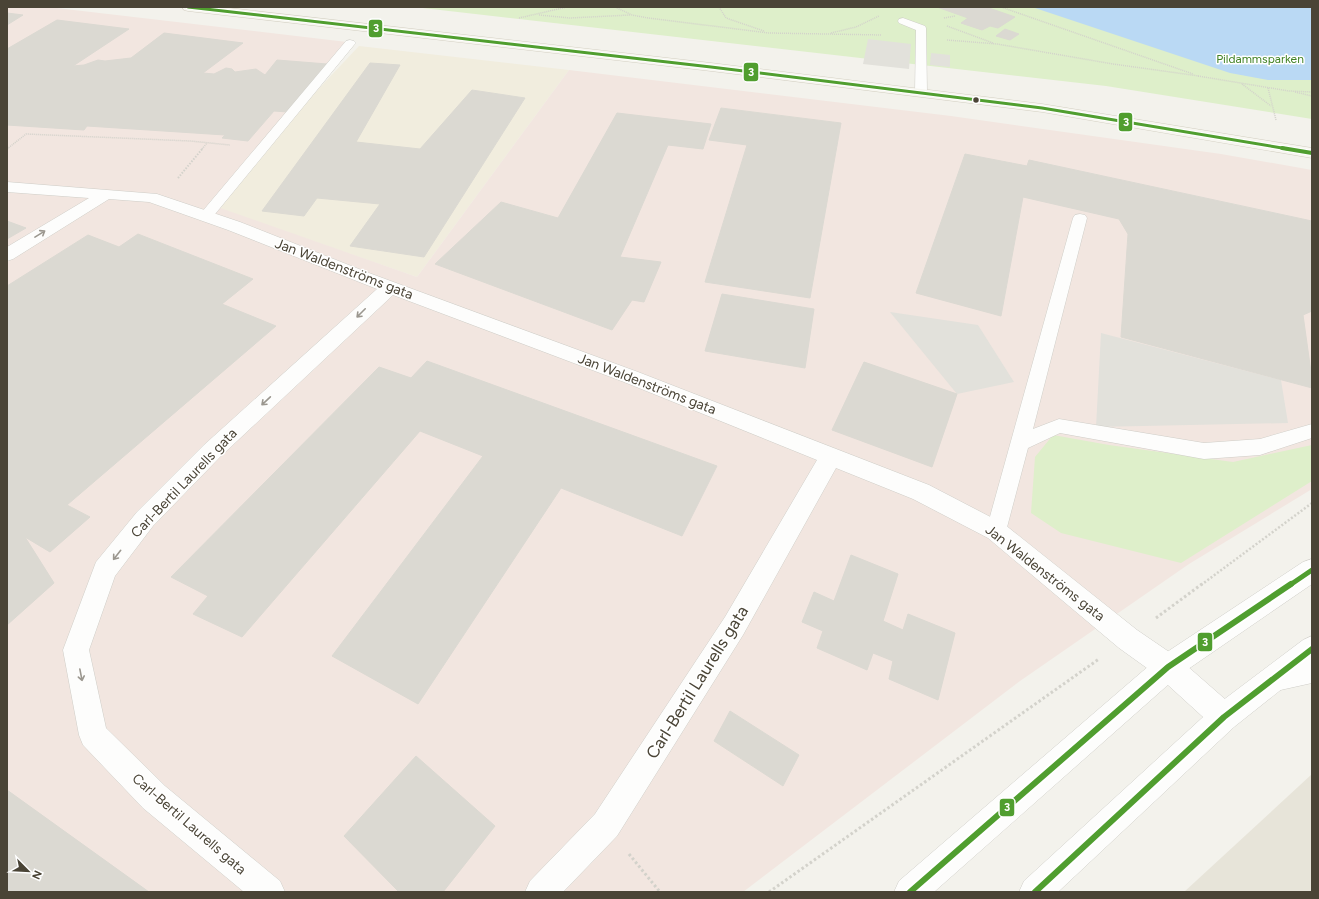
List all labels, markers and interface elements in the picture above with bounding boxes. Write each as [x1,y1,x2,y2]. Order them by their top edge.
line badge: 3 [368,19,383,38]
text: 3 [373,22,379,35]
park label: Pildammsparken [1216,52,1304,66]
line badge: 3 [743,62,759,82]
text: 3 [748,66,754,79]
unlabelled marker [971,95,981,105]
line badge: 3 [1118,112,1133,132]
text: 3 [1123,116,1129,129]
one-way arrow [34,230,46,238]
street label: Jan Waldenströms gata [272,235,416,303]
one-way arrow [356,308,366,318]
street label: Jan Waldenströms gata [575,350,719,418]
one-way arrow [261,397,271,406]
street label: Carl-Bertil Laurells gata [127,425,241,541]
street label: Jan Waldenströms gata [982,521,1108,625]
one-way arrow [113,549,122,560]
street label: Carl-Bertil Laurells gata [642,602,752,762]
line badge: 3 [1197,632,1213,652]
text: 3 [1202,636,1208,649]
one-way arrow [77,668,85,681]
street label: Carl-Bertil Laurells gata [129,770,249,878]
line badge: 3 [999,798,1015,817]
text: 3 [1004,801,1010,814]
north arrow [8,851,48,891]
text: N [29,868,44,881]

